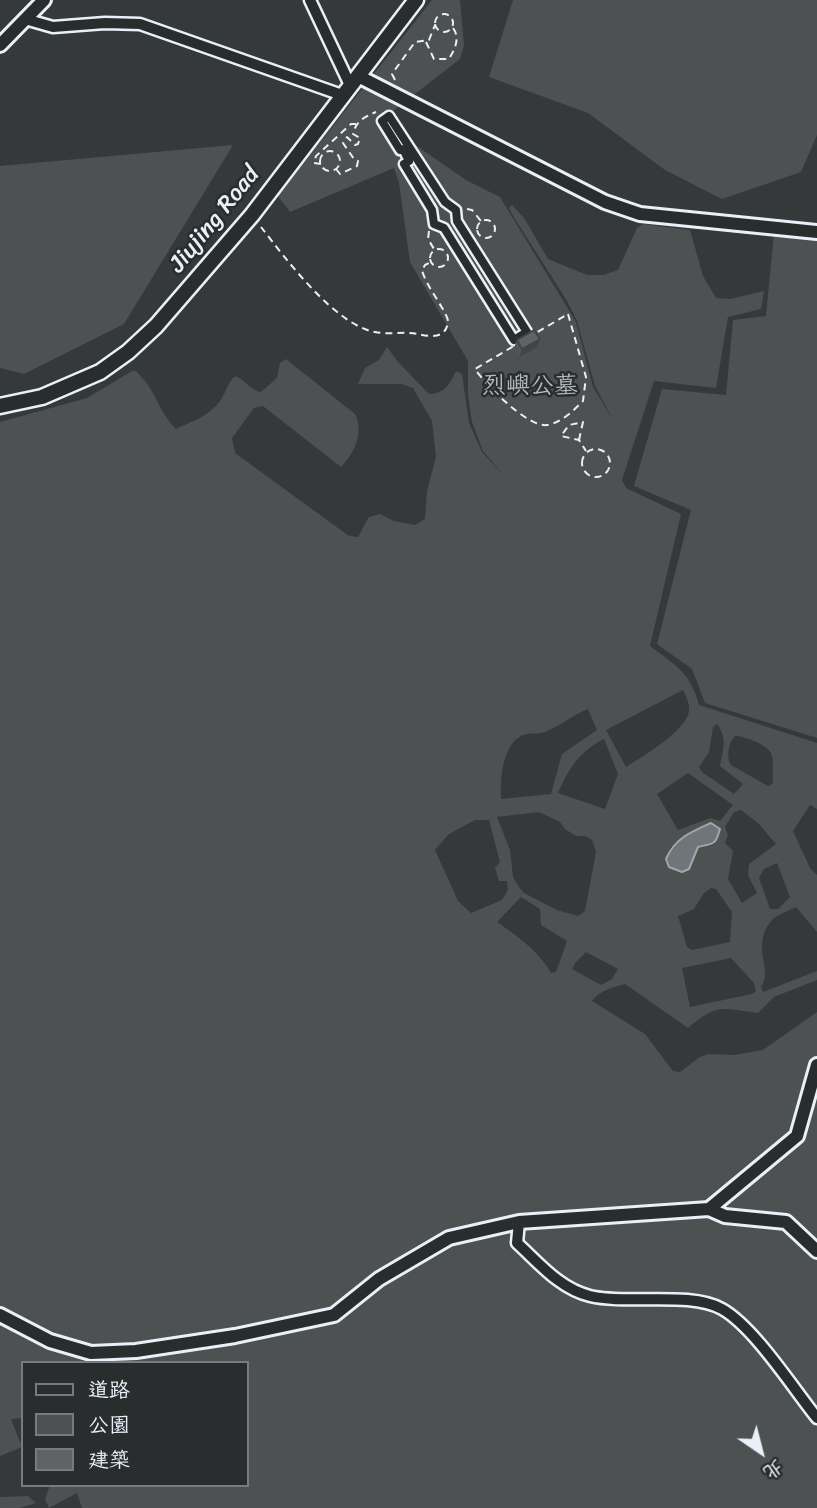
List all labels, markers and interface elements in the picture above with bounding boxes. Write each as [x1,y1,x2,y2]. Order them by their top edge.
street label: Jiujing Road [164,161,266,279]
park label: 烈嶼公墓 [482,373,578,401]
legend [21,1361,248,1487]
text: 道路 [88,1371,130,1409]
text: 公園 [88,1406,130,1444]
north arrow [726,1417,796,1487]
text: 建築 [88,1441,130,1479]
text: 北 [756,1451,791,1489]

